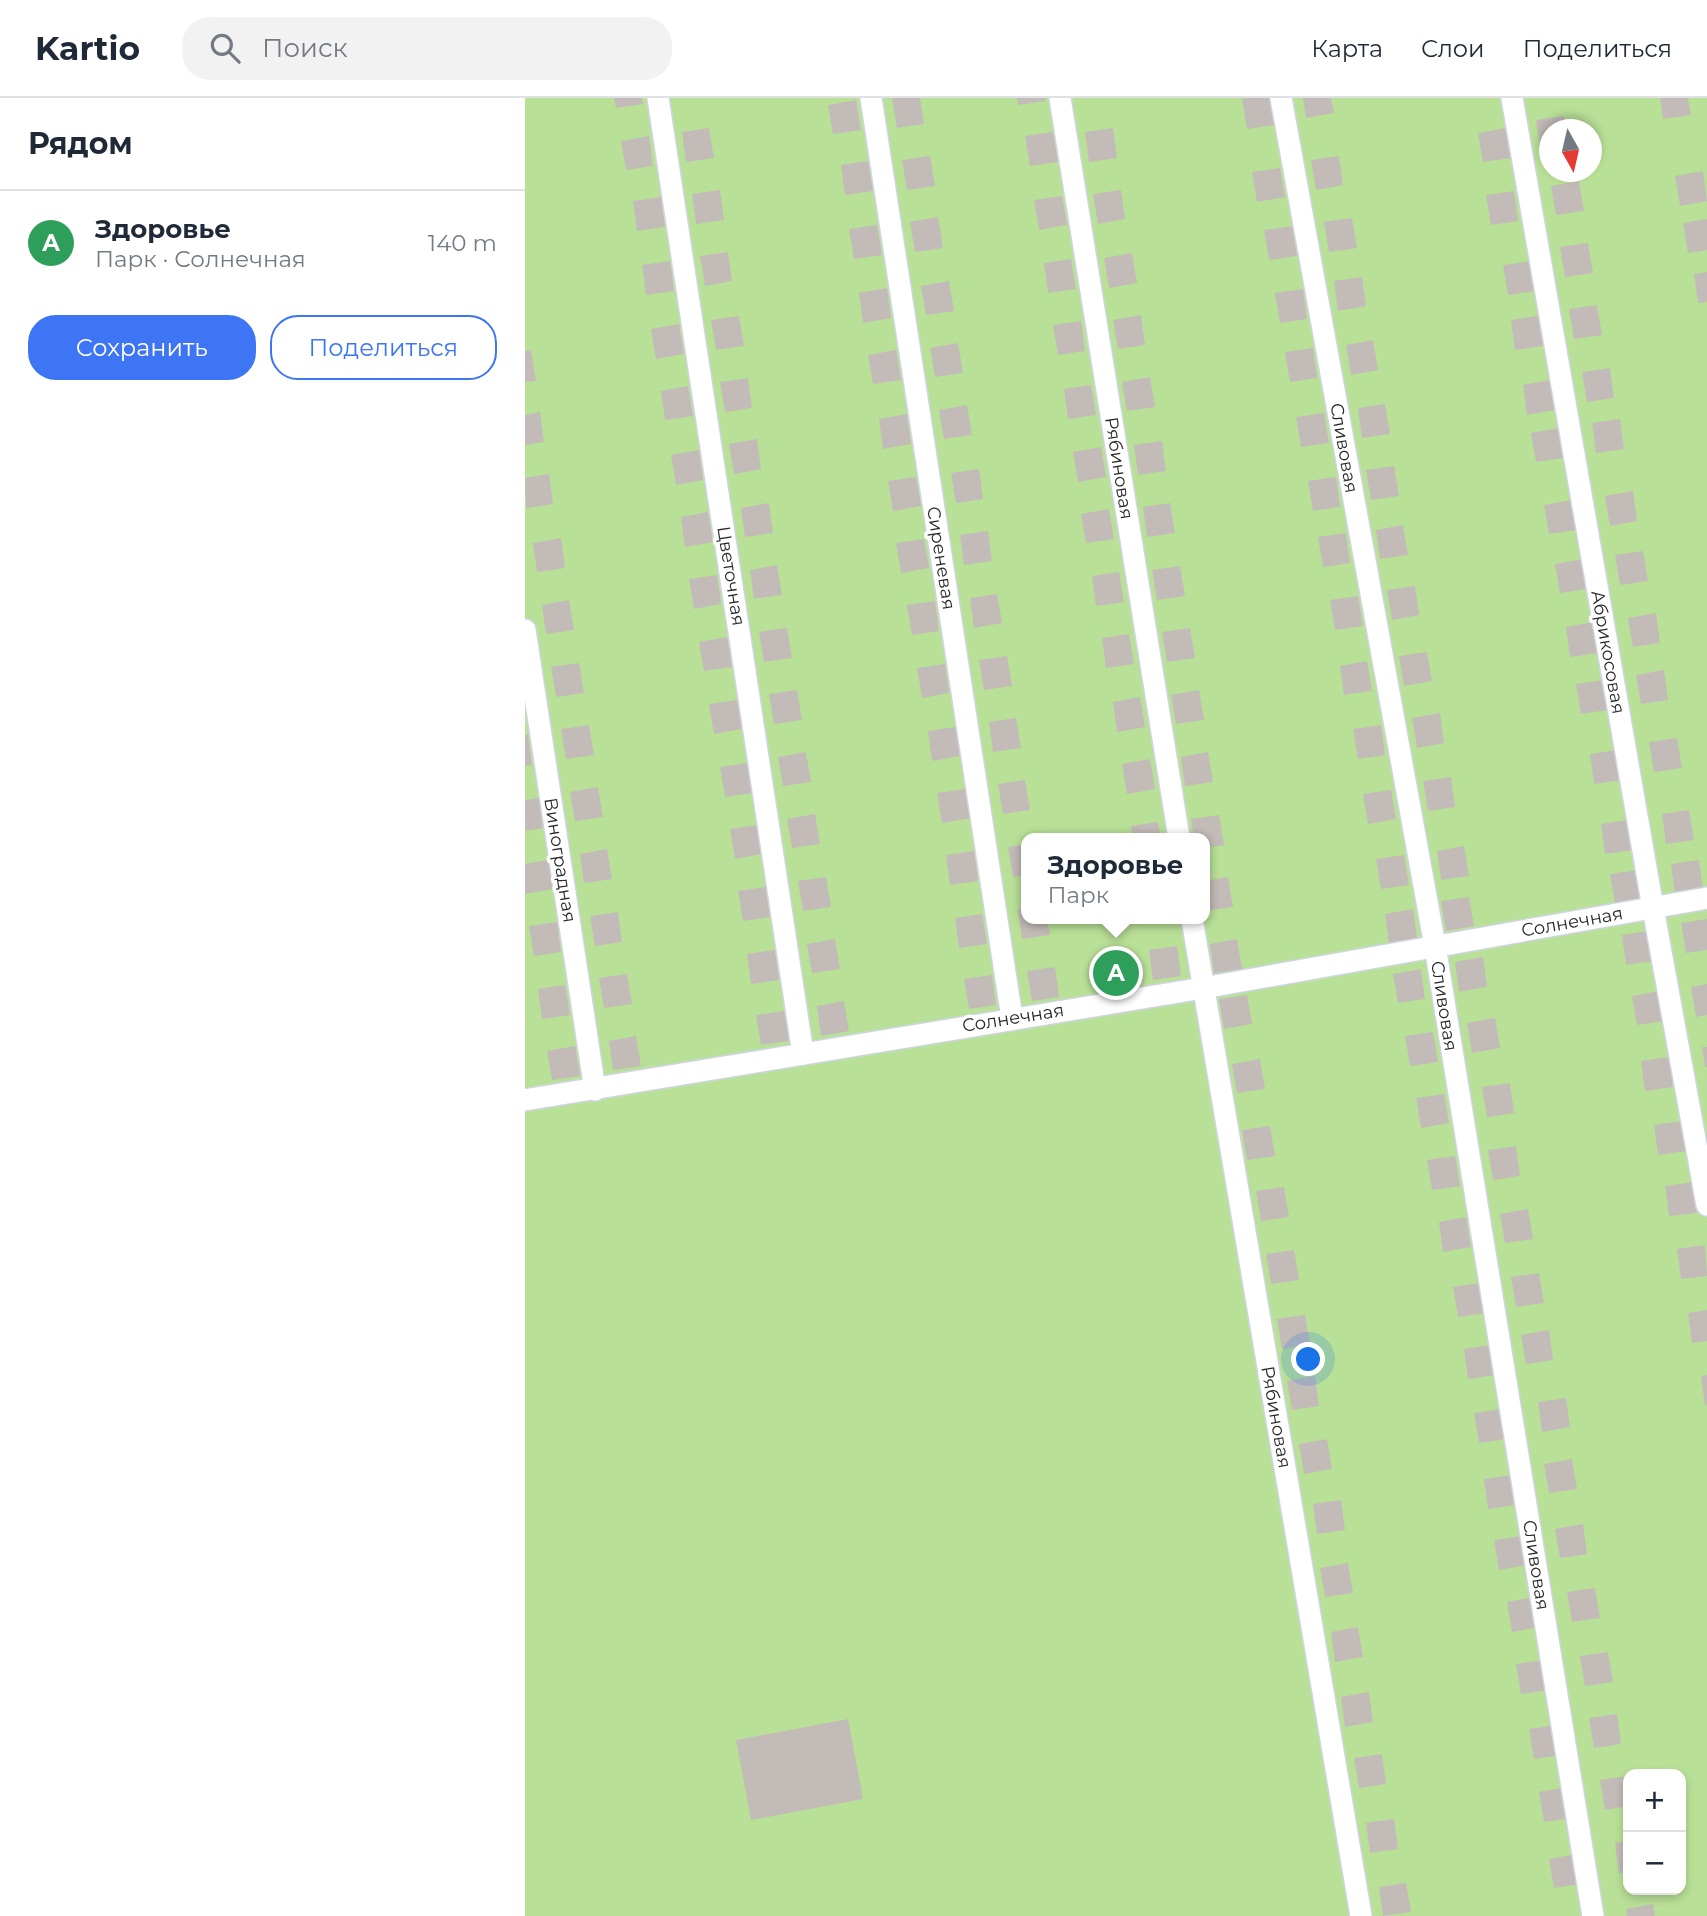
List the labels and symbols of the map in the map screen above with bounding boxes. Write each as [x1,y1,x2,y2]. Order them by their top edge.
north arrow [1539,119,1602,182]
street label: Сливовая [1325,401,1363,495]
street label: Рябиновая [1100,415,1138,521]
street label: Сиреневая [922,505,960,611]
street label: Цветочная [712,525,750,627]
street label: Абрикосовая [1586,588,1630,716]
street label: Виноградная [539,796,581,924]
street label: Солнечная [1519,902,1625,942]
pin: A [1093,947,1139,999]
street label: Сливовая [1426,959,1462,1053]
street label: Солнечная [960,999,1066,1037]
your location [1291,1342,1325,1376]
street label: Рябиновая [1256,1364,1296,1470]
street label: Сливовая [1518,1518,1554,1612]

